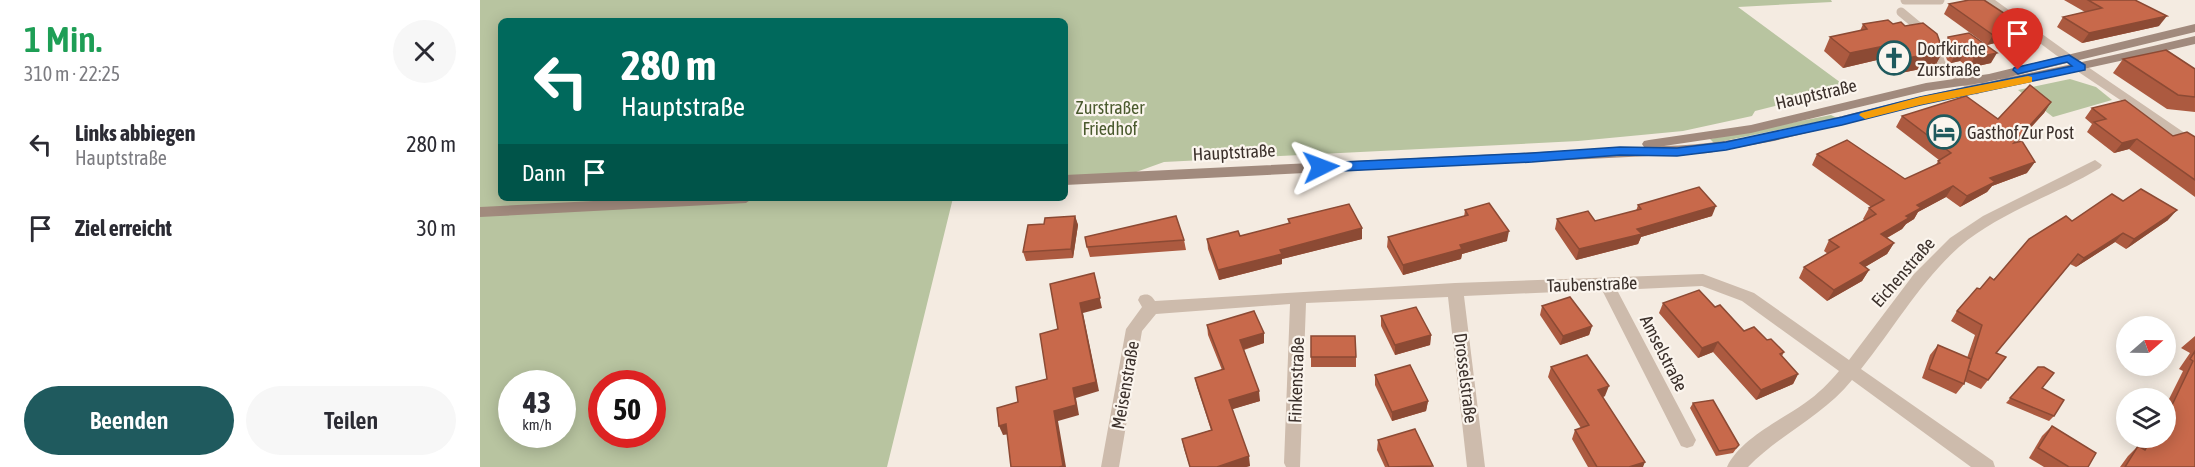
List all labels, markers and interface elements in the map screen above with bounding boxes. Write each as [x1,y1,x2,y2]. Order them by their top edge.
pin [1992,8,2043,70]
icon: arrive [2001,17,2034,50]
text: 1 Min. [24,18,102,60]
button: close [393,20,456,83]
place label: Dorfkirche Zurstraße [1917,38,1986,80]
church icon: Dorfkirche Zurstraße [1876,40,1912,76]
text: 280 m [621,41,716,89]
icon: left [522,42,600,120]
text: 310 m · 22:25 [24,62,120,85]
street label: Hauptstraße [1773,74,1859,114]
text: Hauptstraße [621,91,745,122]
park label: Zurstraßer Friedhof [1076,97,1145,139]
hotel icon: Gasthof Zur Post [1926,114,1962,150]
text: Links abbiegen [75,120,196,146]
place label: Gasthof Zur Post [1967,122,2074,143]
icon: left [24,128,57,161]
text: 280 m [406,131,456,157]
position arrow [1289,135,1353,199]
street label: Hauptstraße [1192,139,1276,165]
text: Hauptstraße [75,146,167,169]
icon: arrive [578,156,611,189]
text: Dann [522,160,566,186]
icon: arrive [24,212,57,245]
text: Ziel erreicht [75,215,172,241]
text: 30 m [416,215,456,241]
street label: Eichenstraße [1867,233,1939,311]
street label: Taubenstraße [1546,272,1638,296]
street label: Amselstraße [1636,311,1692,395]
north arrow [2116,316,2176,376]
map controls [2116,316,2176,448]
street label: Drosselstraße [1450,332,1482,424]
street label: Finkenstraße [1284,337,1308,423]
street label: Meisenstraße [1107,339,1143,431]
speed limit sign: 50 [588,370,666,448]
text: 43 [523,385,551,419]
button: Beenden [24,386,234,455]
button: Teilen [246,386,456,455]
button: layers [2116,388,2176,448]
text: km/h [522,416,552,433]

